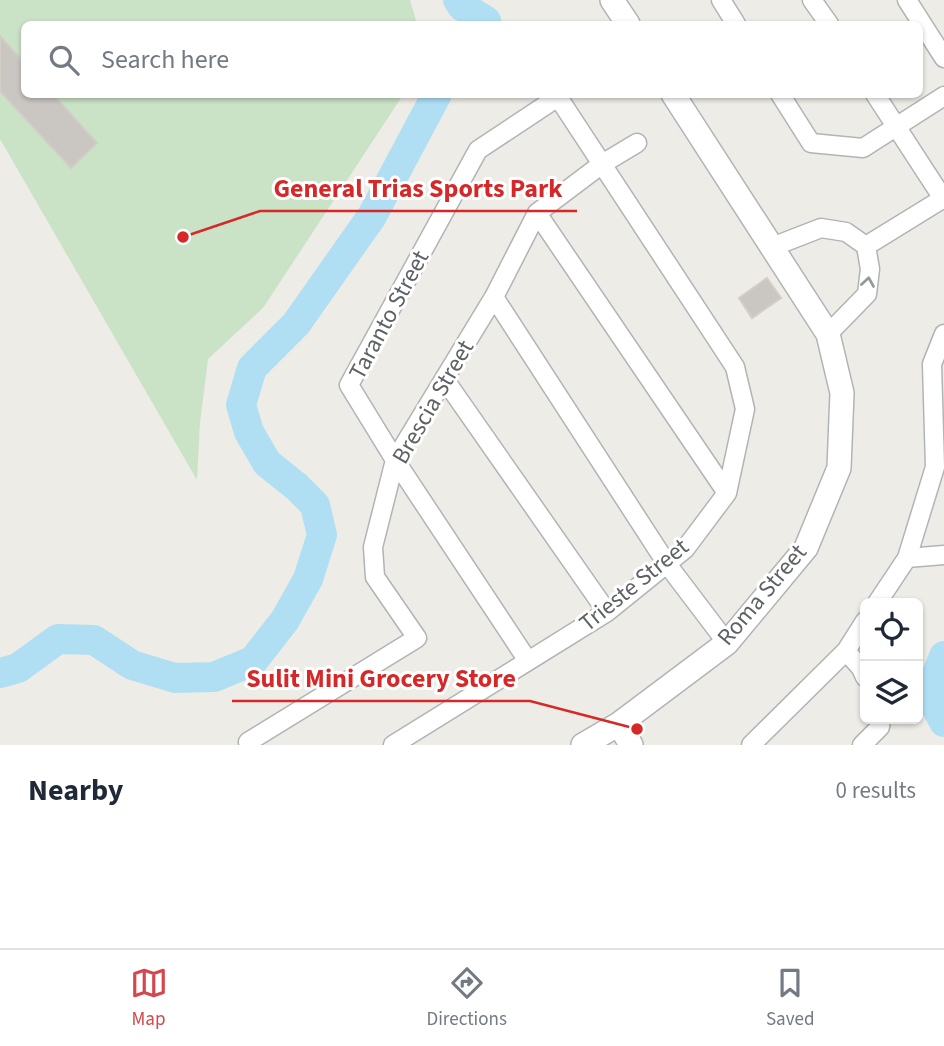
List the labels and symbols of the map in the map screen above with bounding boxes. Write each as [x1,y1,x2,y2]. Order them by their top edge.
callout: General Trias Sports Park [260,164,577,211]
text: General Trias Sports Park [273,170,563,207]
street label: Taranto Street [340,244,438,386]
one-way arrow [860,276,875,288]
street label: Brescia Street [383,333,483,471]
street label: Trieste Street [572,530,696,640]
street label: Roma Street [709,537,815,653]
callout: Sulit Mini Grocery Store [232,654,530,701]
text: Sulit Mini Grocery Store [246,660,516,697]

